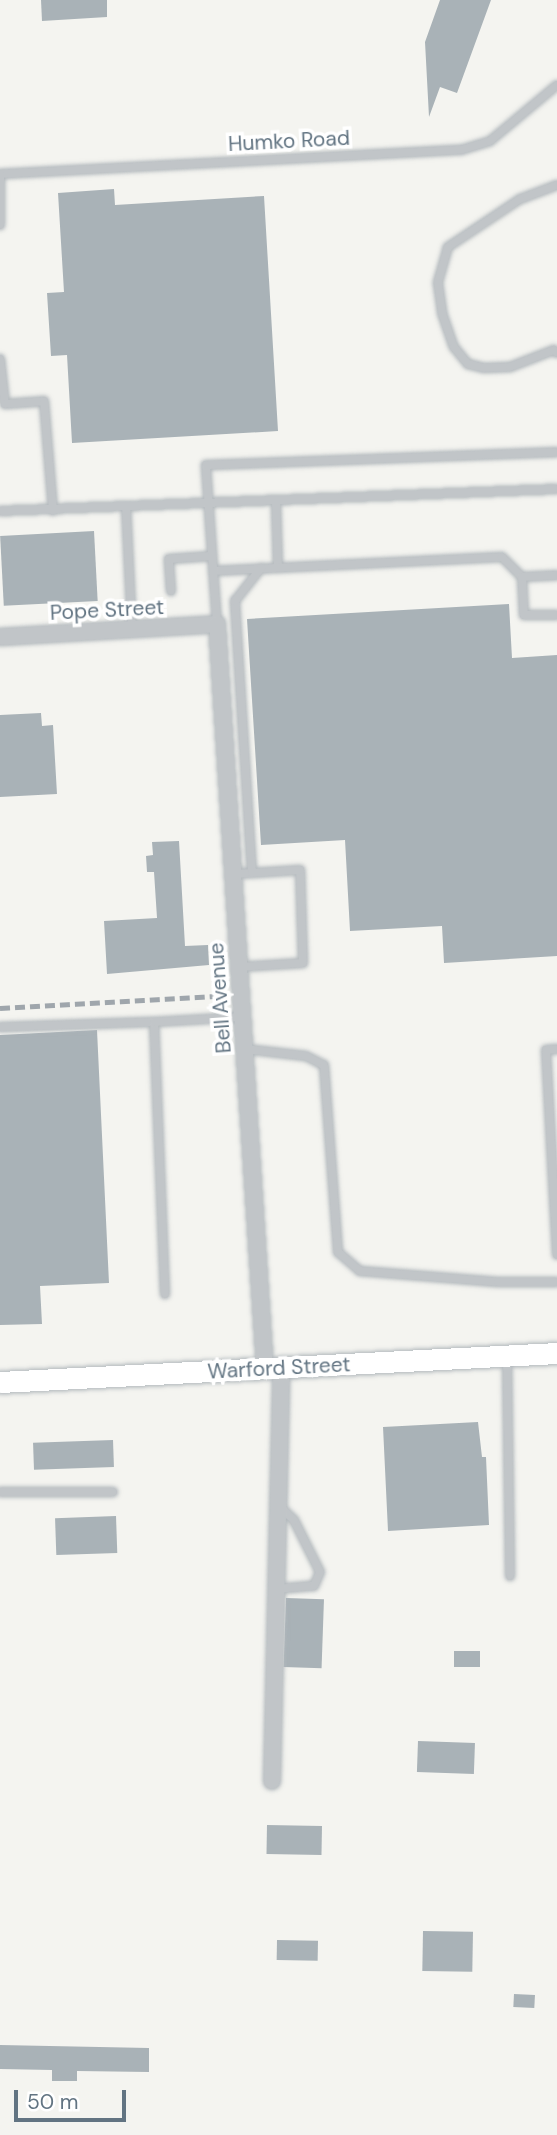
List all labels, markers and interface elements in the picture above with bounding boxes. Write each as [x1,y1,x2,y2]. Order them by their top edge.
street label: Humko Road [228,125,350,157]
street label: Pope Street [49,594,165,626]
street label: Bell Avenue [204,942,236,1054]
street label: Warford Street [207,1352,351,1384]
scale bar [18,2076,130,2120]
text: 50 m [27,2088,78,2116]

